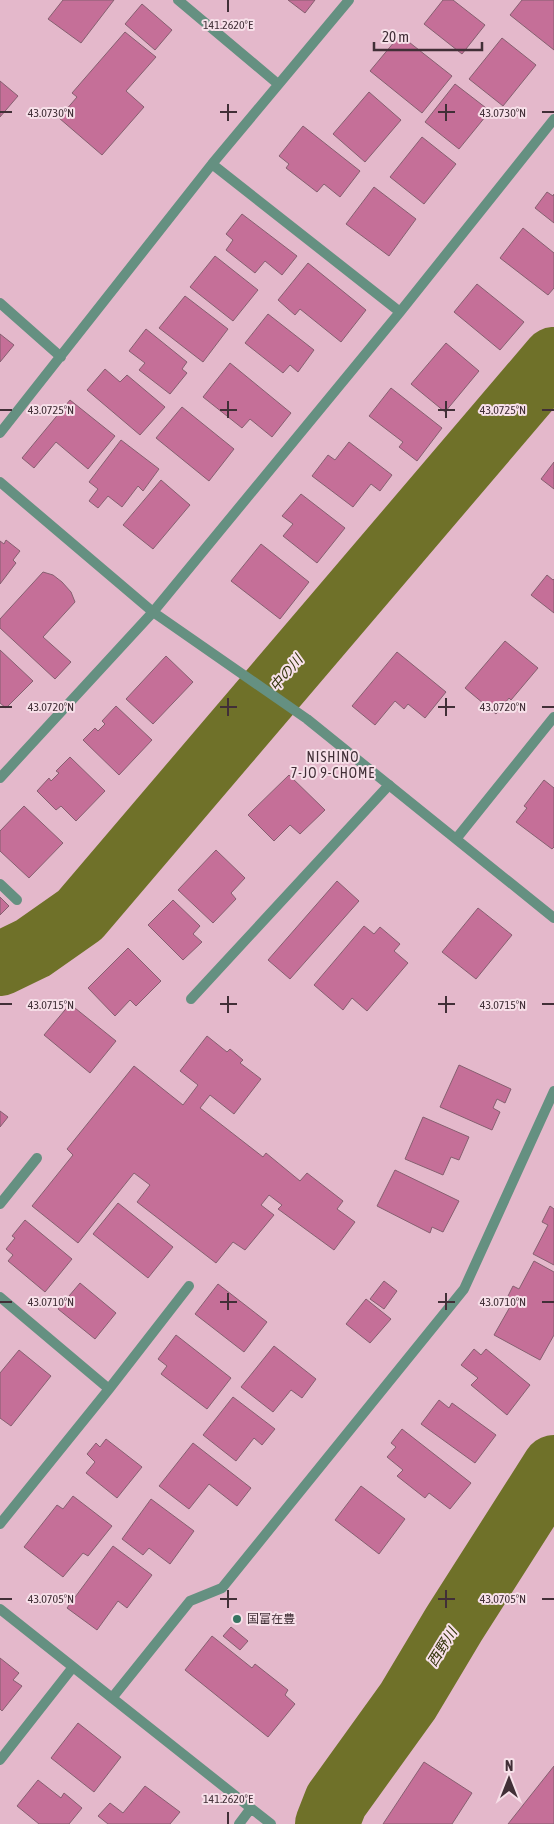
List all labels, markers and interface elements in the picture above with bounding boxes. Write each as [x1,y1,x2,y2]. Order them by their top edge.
text: 141.2620°E [203,18,253,32]
scale bar [374,20,482,52]
text: 20 m [382,28,409,45]
text: 43.0730°N [28,106,74,120]
text: 43.0730°N [480,106,526,120]
text: 43.0725°N [28,403,74,417]
text: 43.0725°N [480,403,526,417]
water label: 中の川 [266,650,307,694]
text: 43.0720°N [28,700,74,714]
text: 43.0720°N [480,700,526,714]
district label: NISHINO 7-JO 9-CHOME [291,749,375,781]
text: 43.0715°N [28,998,74,1012]
text: 43.0715°N [480,998,526,1012]
text: 43.0710°N [28,1295,74,1309]
text: 43.0710°N [480,1295,526,1309]
text: 43.0705°N [28,1592,74,1606]
text: 43.0705°N [480,1592,526,1606]
place label: 国富在豊 [247,1612,295,1626]
marker: 国富在豊 [231,1613,243,1625]
water label: 西野川 [424,1623,461,1669]
north arrow [484,1754,534,1804]
text: N [505,1758,513,1774]
text: 141.2620°E [203,1792,253,1806]

